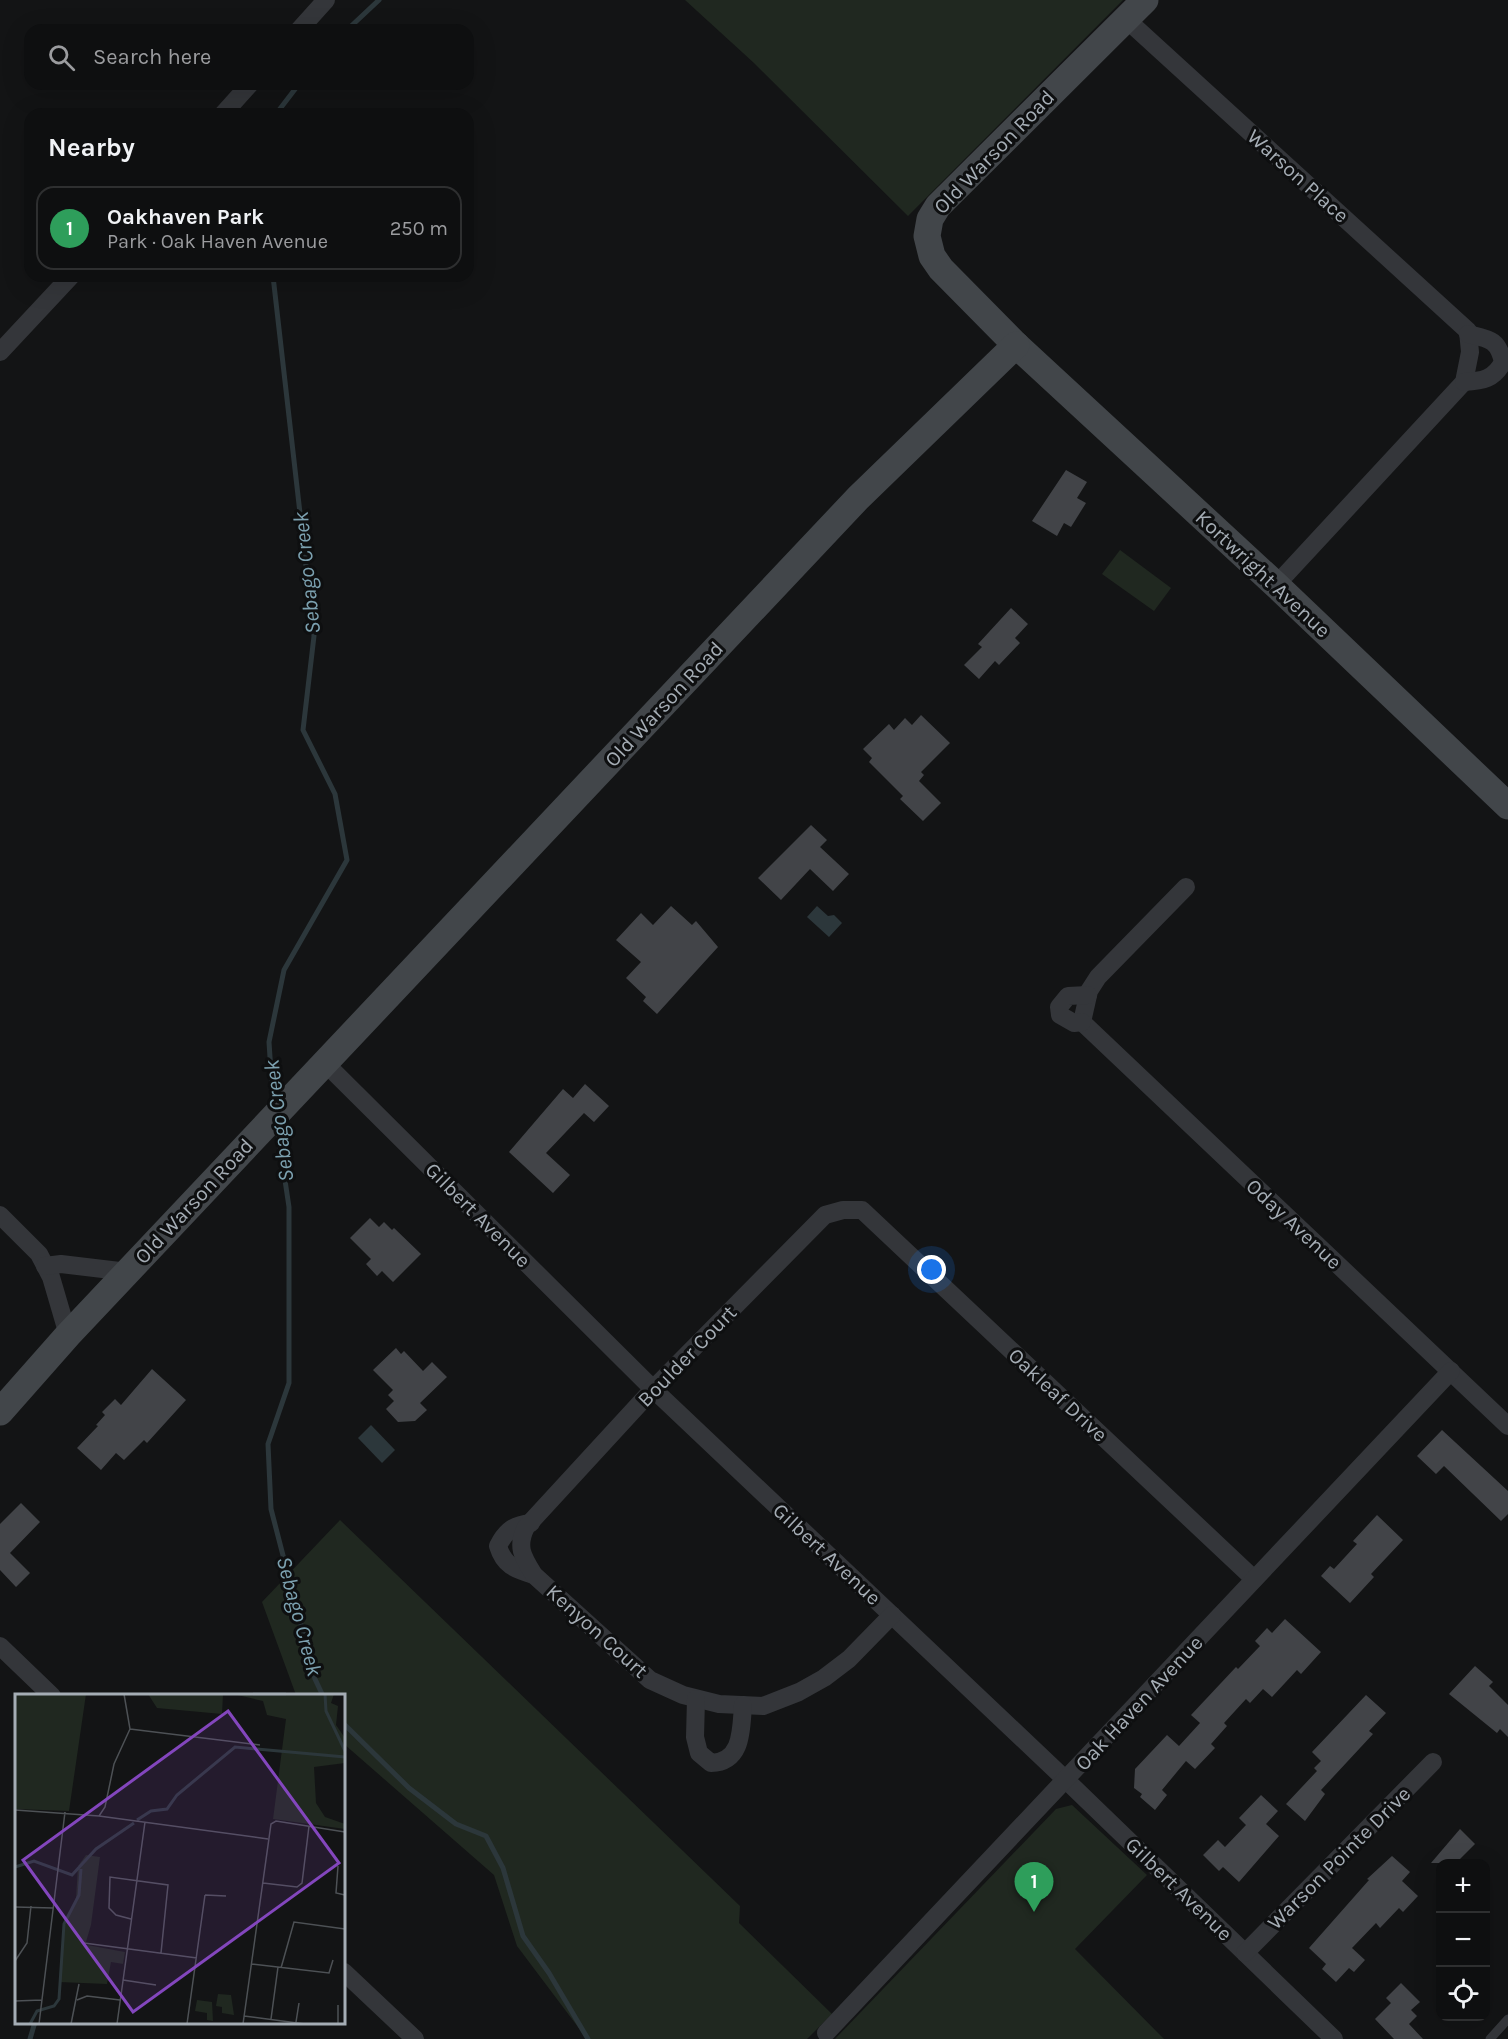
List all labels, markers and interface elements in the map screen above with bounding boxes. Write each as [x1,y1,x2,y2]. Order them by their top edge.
search box [24,24,474,90]
icon: search [45,41,78,74]
text: Search here [93,44,211,70]
street label: Old Warson Road [929,85,1059,219]
street label: Warson Place [1242,124,1354,228]
text: Nearby [48,132,135,163]
text: Oakhaven Park [107,204,264,230]
text: 1 [66,217,73,240]
text: 250 m [390,217,448,240]
text: Park · Oak Haven Avenue [107,230,328,253]
street label: Kortwright Avenue [1191,505,1335,643]
water label: Sebago Creek [288,510,326,635]
street label: Old Warson Road [600,636,728,772]
water label: Sebago Creek [259,1058,299,1183]
street label: Old Warson Road [130,1133,258,1269]
street label: Gilbert Avenue [421,1158,535,1272]
street label: Oday Avenue [1241,1174,1347,1274]
your location [917,1255,946,1284]
street label: Boulder Court [633,1300,741,1412]
street label: Oakleaf Drive [1004,1343,1112,1447]
street label: Gilbert Avenue [768,1498,886,1610]
water label: Sebago Creek [271,1554,328,1680]
street label: Kenyon Court [542,1579,653,1683]
street label: Oak Haven Avenue [1070,1631,1208,1775]
inset map [15,1694,345,2024]
street label: Warson Pointe Drive [1263,1782,1415,1934]
street label: Gilbert Avenue [1121,1832,1237,1946]
map controls [1436,1859,1490,2021]
button: + [1436,1859,1490,1913]
pin: 1 [1014,1862,1054,1912]
button: − [1436,1913,1490,1967]
button: locate [1436,1967,1490,2021]

